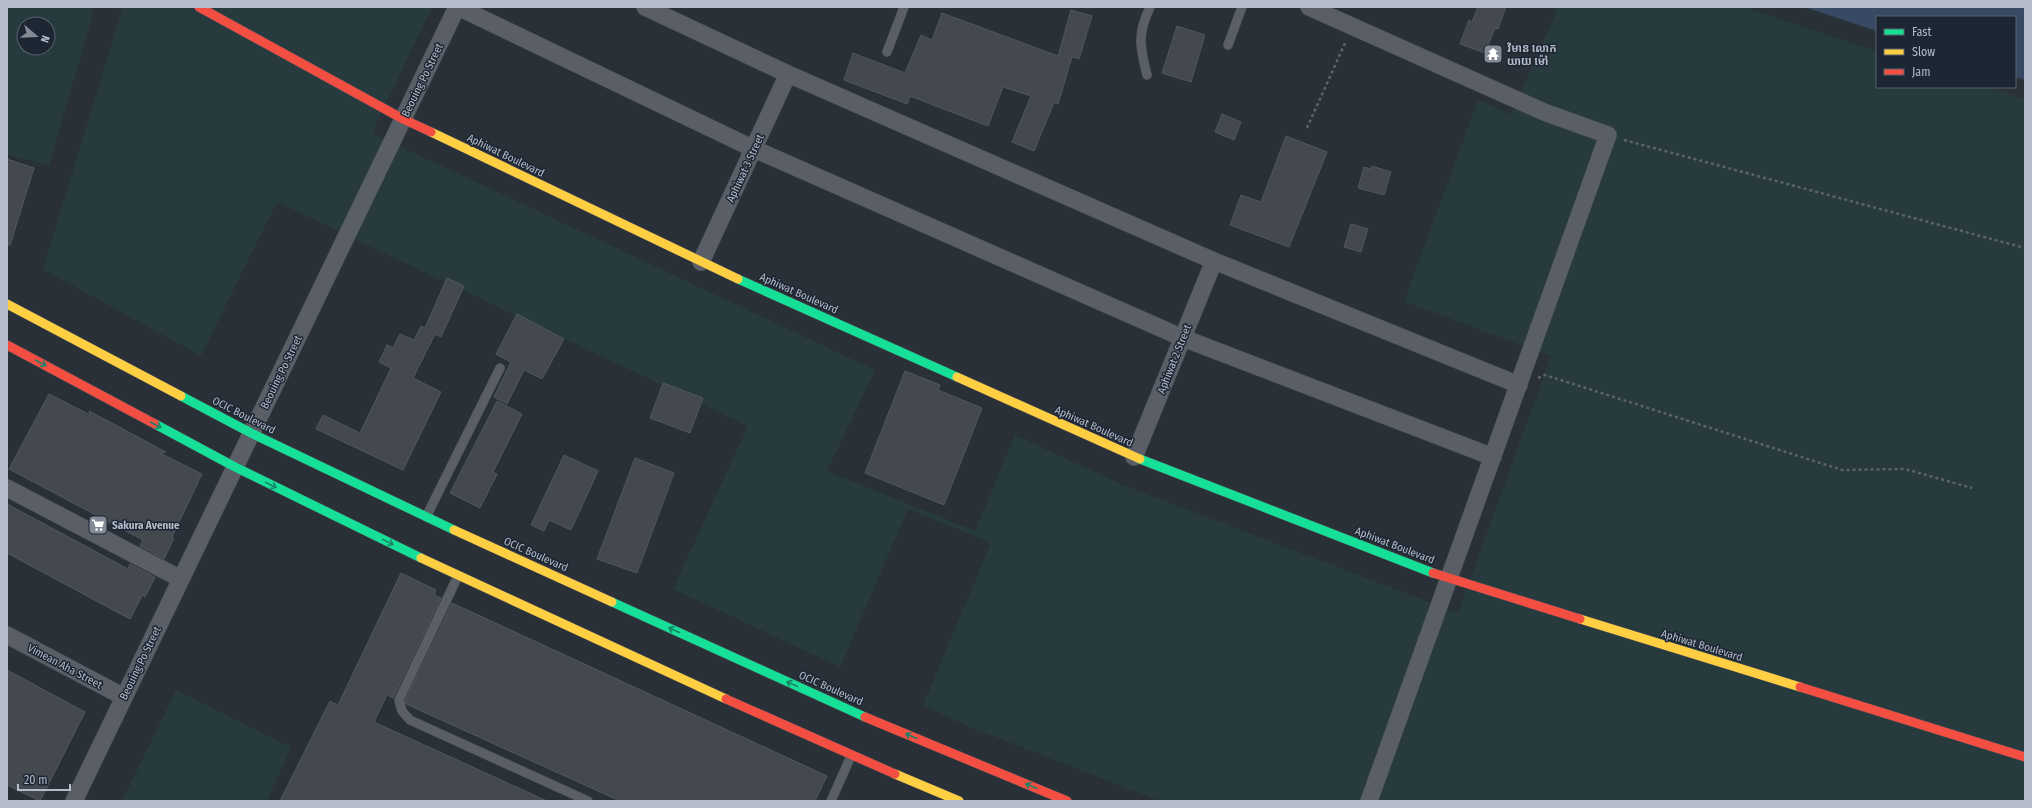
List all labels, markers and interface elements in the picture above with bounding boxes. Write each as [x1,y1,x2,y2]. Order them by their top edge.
north arrow [16,16,56,56]
legend [1876,16,2016,88]
text: Fast [1912,25,1931,39]
text: N [38,34,52,44]
street label: Beouing Po Street [399,41,446,119]
place label: វិមាន លោក យាយ ម៉ៅ [1507,42,1557,68]
temple icon: វិមាន លោក យាយ ម៉ៅ [1482,43,1504,65]
text: Slow [1912,45,1935,59]
text: Jam [1912,65,1930,79]
street label: Aphiwat Boulevard [465,131,546,180]
street label: Aphiwat 3 Street [724,132,767,204]
street label: Aphiwat Boulevard [758,270,840,317]
street label: Aphiwat 2 Street [1155,322,1194,396]
street label: Beouing Po Street [258,333,305,411]
one-way arrow [35,360,47,368]
street label: OCIC Boulevard [210,394,277,437]
street label: Aphiwat Boulevard [1053,403,1135,450]
one-way arrow [150,421,162,429]
one-way arrow [265,482,277,489]
supermarket icon: Sakura Avenue [87,514,109,536]
place label: Sakura Avenue [112,519,180,532]
street label: Aphiwat Boulevard [1353,524,1436,567]
street label: OCIC Boulevard [502,535,570,574]
one-way arrow [382,539,394,546]
street label: Beouing Po Street [117,624,164,702]
one-way arrow [668,626,680,633]
street label: Aphiwat Boulevard [1660,627,1744,664]
street label: Vimean Aha Street [25,641,105,692]
street label: OCIC Boulevard [797,669,865,708]
one-way arrow [787,680,799,687]
one-way arrow [906,732,918,739]
scale bar [18,766,70,792]
text: 20 m [24,773,48,787]
one-way arrow [1026,782,1038,789]

